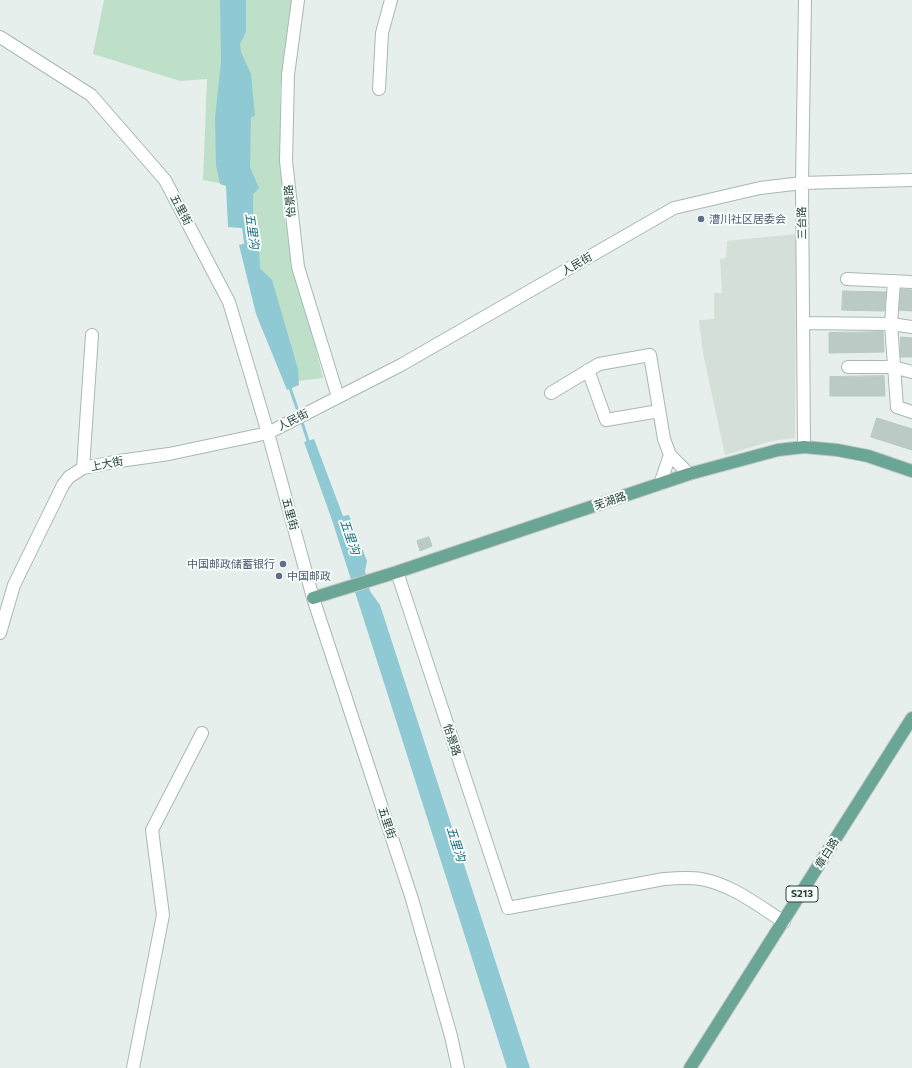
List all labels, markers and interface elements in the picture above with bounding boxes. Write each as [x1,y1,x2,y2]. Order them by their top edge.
street label: 怡景路 [282,184,298,218]
street label: 五里街 [167,192,195,228]
street label: 三台路 [795,206,809,240]
water label: 五里沟 [242,212,262,250]
place label: 漕川社区居委会 [709,212,786,226]
marker: 漕川社区居委会 [696,214,706,224]
street label: 人民街 [559,250,595,278]
street label: 人民街 [275,407,311,433]
street label: 上大街 [90,454,124,474]
street label: 芜湖路 [592,489,628,513]
street label: 五里街 [279,496,301,532]
water label: 五里沟 [337,518,363,556]
place label: 中国邮政储蓄银行 [187,557,275,571]
marker: 中国邮政储蓄银行 [278,559,288,569]
place label: 中国邮政 [287,569,331,583]
marker: 中国邮政 [274,571,284,581]
street label: 怡景路 [441,722,463,758]
street label: 五里街 [376,805,398,841]
water label: 五里沟 [444,825,468,863]
street label: 章白路 [813,836,841,870]
road number: S213 [786,886,818,902]

